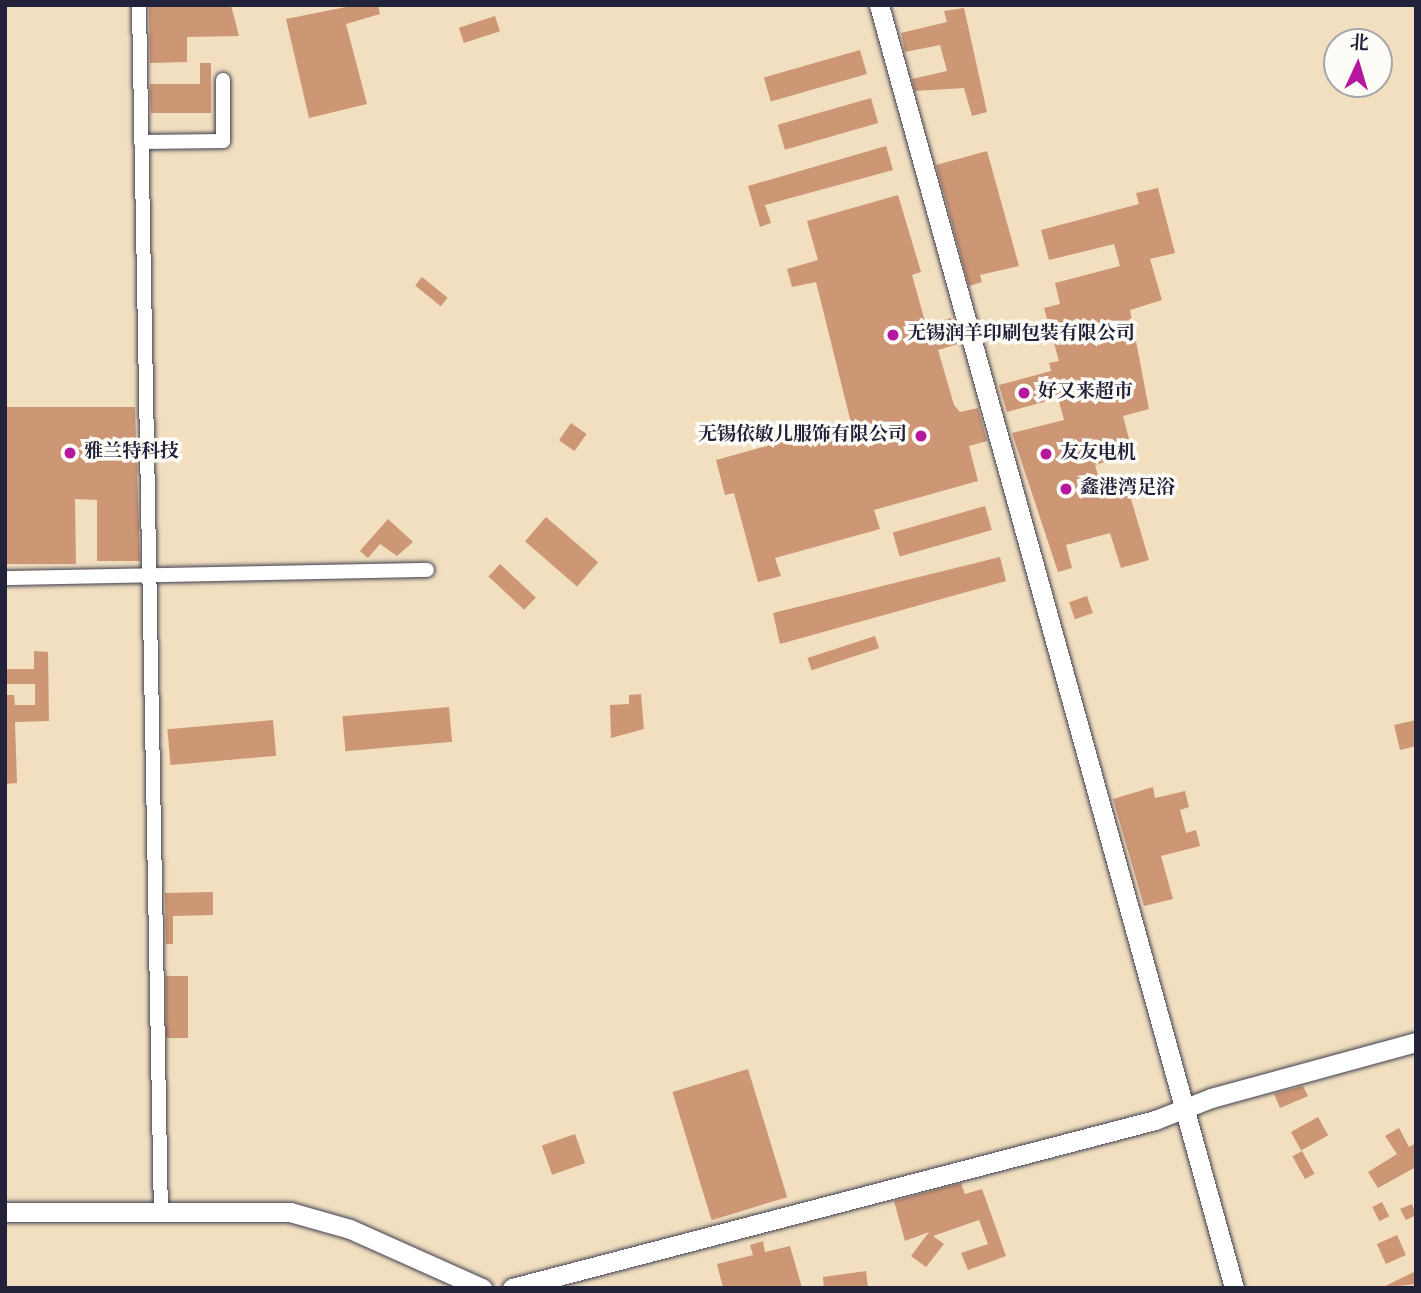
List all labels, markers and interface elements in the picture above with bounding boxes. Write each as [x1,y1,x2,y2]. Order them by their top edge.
north arrow [1323,28,1393,98]
text: 北 [1349,30,1370,58]
place label: 无锡润羊印刷包装有限公司 [907,324,1135,346]
marker: 无锡润羊印刷包装有限公司 [885,327,901,343]
place label: 好又来超市 [1038,382,1133,404]
marker: 好又来超市 [1016,385,1032,401]
place label: 无锡依敏儿服饰有限公司 [698,425,907,447]
marker: 无锡依敏儿服饰有限公司 [913,428,929,444]
place label: 雅兰特科技 [84,442,179,464]
place label: 友友电机 [1060,443,1136,465]
marker: 雅兰特科技 [62,445,78,461]
marker: 友友电机 [1038,446,1054,462]
place label: 鑫港湾足浴 [1080,478,1175,500]
marker: 鑫港湾足浴 [1058,481,1074,497]

